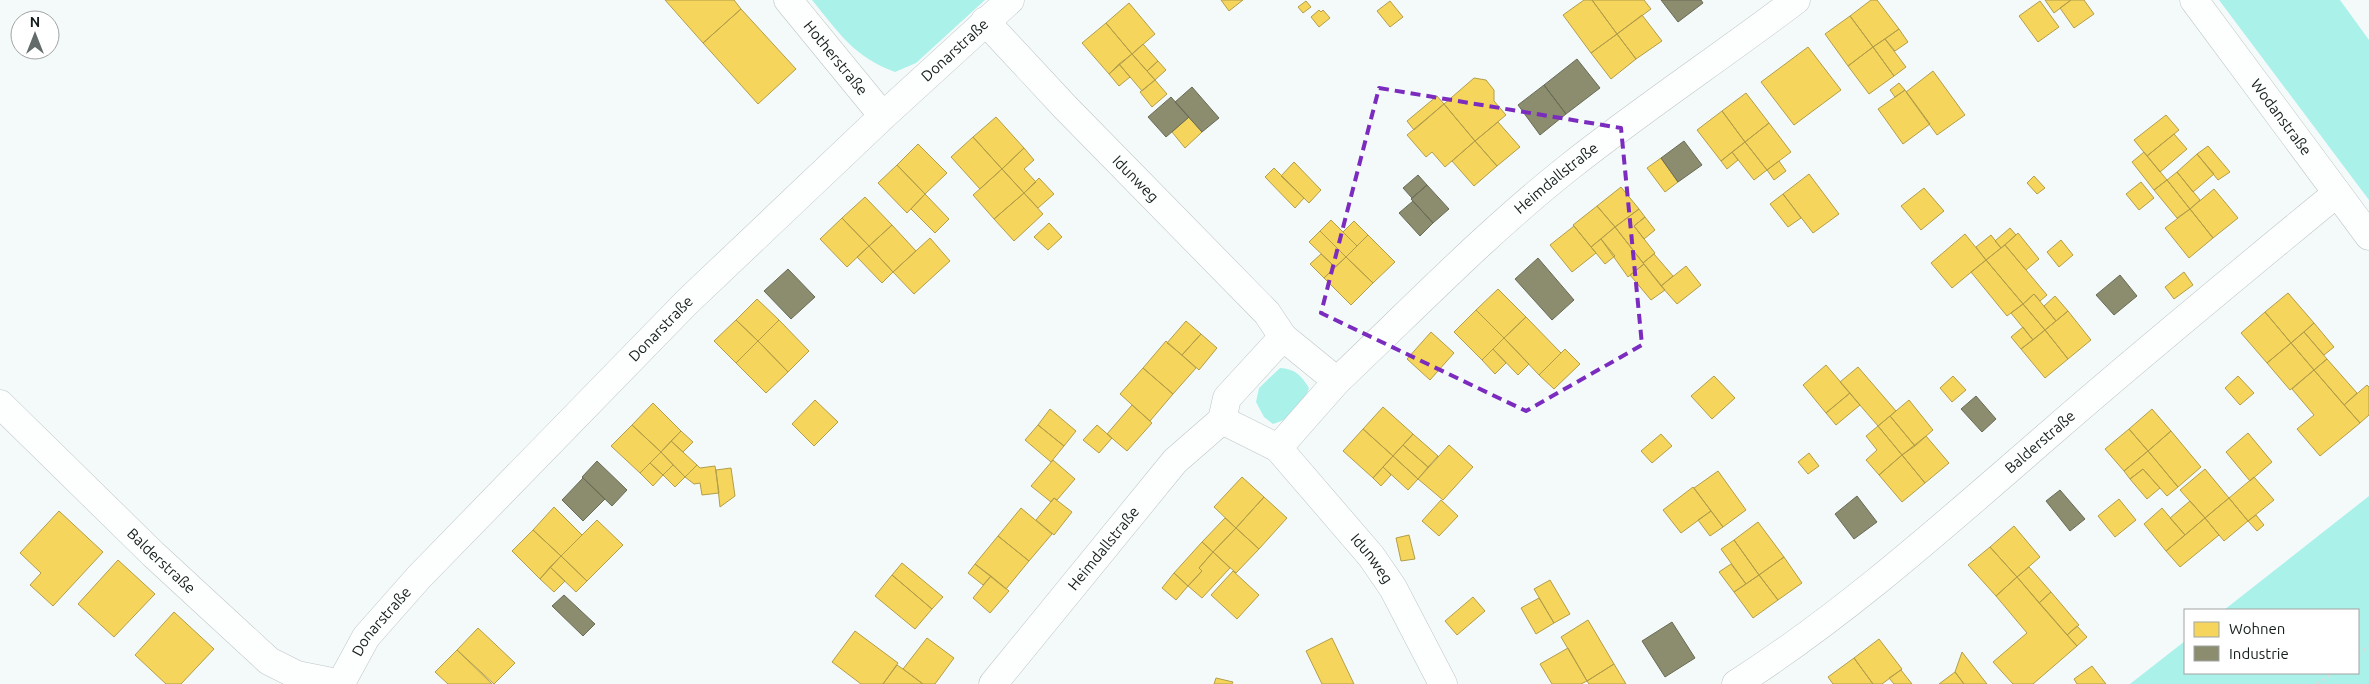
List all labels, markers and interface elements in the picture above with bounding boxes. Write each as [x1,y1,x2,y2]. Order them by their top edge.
north arrow [10,10,60,60]
text: N [30,14,40,30]
street label: Donarstraße [918,15,992,85]
street label: Hotherstraße [801,17,871,98]
street label: Wodanstraße [2248,76,2315,158]
street label: Heimdallstraße [1511,139,1601,217]
street label: Idunweg [1109,152,1162,205]
street label: Donarstraße [625,292,696,365]
street label: Balderstraße [2001,407,2078,477]
street label: Heimdallstraße [1064,503,1142,593]
street label: Balderstraße [124,525,199,597]
street label: Idunweg [1348,530,1396,587]
street label: Donarstraße [348,583,414,659]
legend [2184,609,2359,674]
text: Wohnen [2229,620,2285,637]
text: Industrie [2229,645,2289,662]

